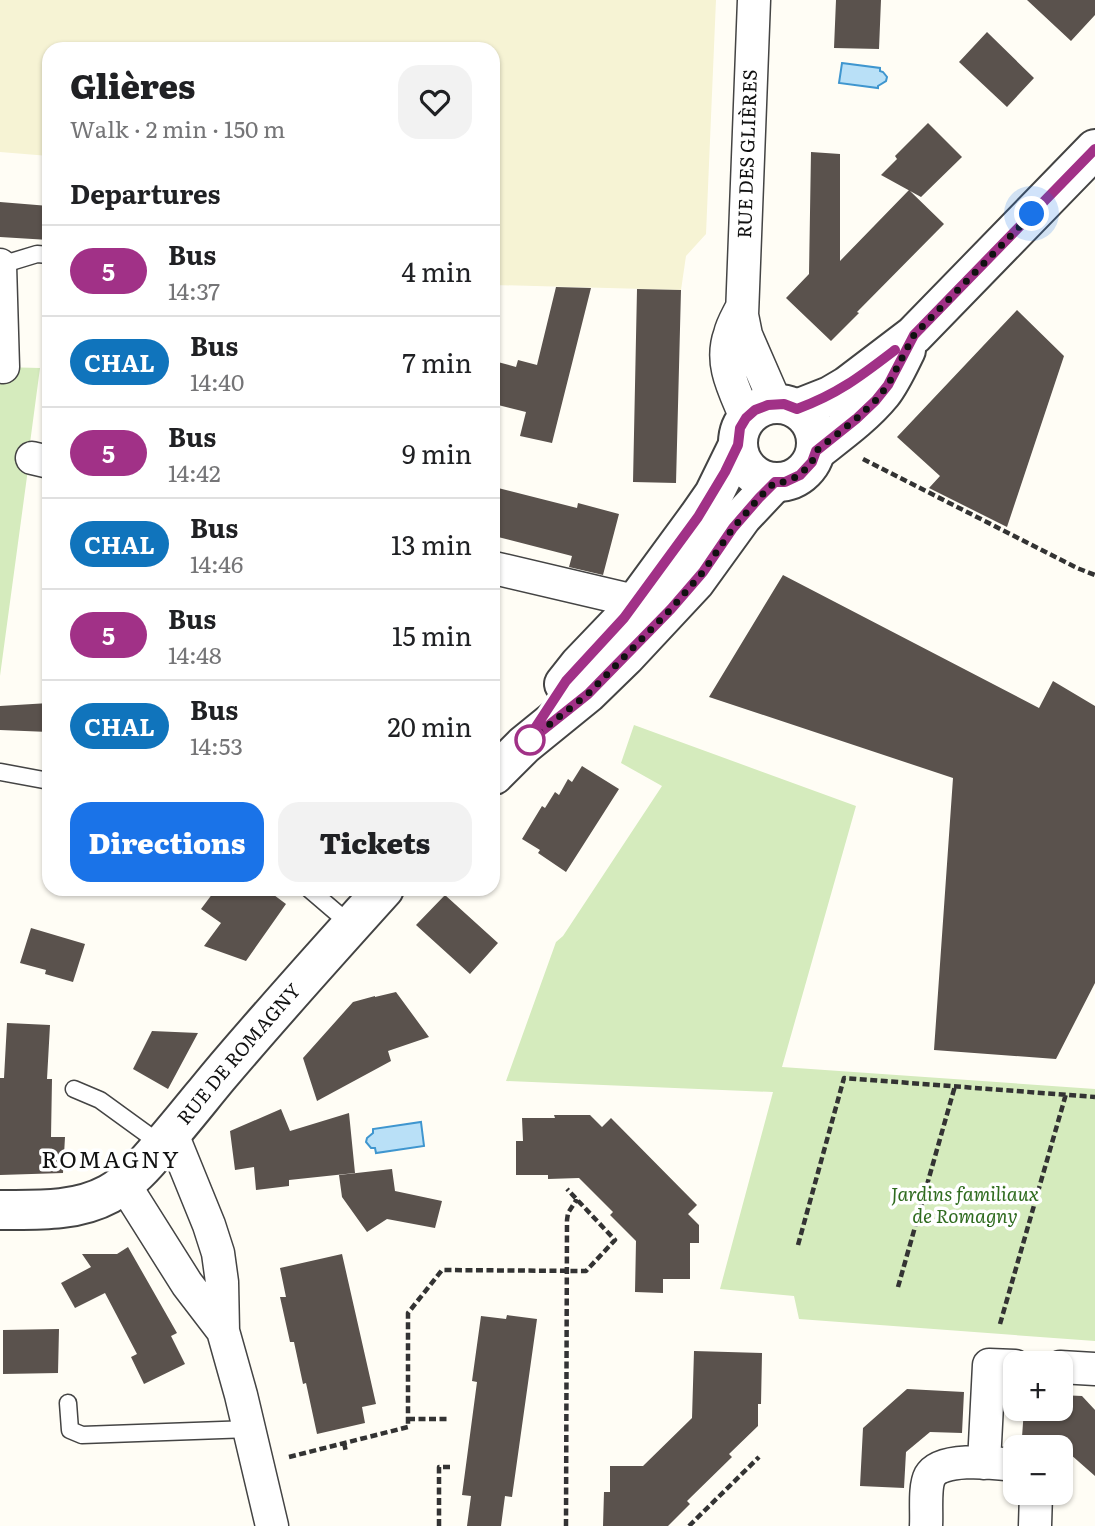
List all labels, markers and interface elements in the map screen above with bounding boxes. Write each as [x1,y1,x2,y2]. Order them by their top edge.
text: Glières [70,60,195,109]
button: heart [398,65,472,139]
street label: RUE DES GLIÈRES [729,69,763,239]
text: Walk · 2 min · 150 m [70,111,285,145]
text: Departures [70,173,221,212]
your location [1014,196,1049,231]
text: Bus [168,234,216,273]
text: 4 min [401,251,472,290]
text: 5 [102,253,115,288]
text: 14:37 [168,273,220,307]
text: Bus [190,325,238,364]
text: 7 min [403,342,472,381]
text: CHAL [84,344,155,379]
text: 14:40 [190,364,244,398]
text: Bus [168,416,216,455]
text: 9 min [402,433,472,472]
text: 5 [102,435,115,470]
text: 14:42 [168,455,221,489]
text: Bus [190,507,238,546]
text: 13 min [391,524,472,563]
text: CHAL [84,526,155,561]
text: 14:46 [190,546,243,580]
text: Bus [168,598,216,637]
text: 15 min [392,615,472,654]
text: 5 [102,617,115,652]
text: 14:48 [168,637,222,671]
text: Bus [190,689,238,728]
text: 20 min [387,706,472,745]
text: CHAL [84,708,155,743]
unlabelled marker [515,725,545,755]
text: 14:53 [190,728,243,762]
button: Directions [70,802,264,882]
button: Tickets [278,802,472,882]
street label: RUE DE ROMAGNY [170,976,307,1130]
district label: ROMAGNY [41,1141,181,1175]
park label: Jardins familiaux de Romagny [891,1179,1039,1229]
map controls [1003,1351,1073,1505]
button: + [1003,1351,1073,1421]
button: − [1003,1435,1073,1505]

